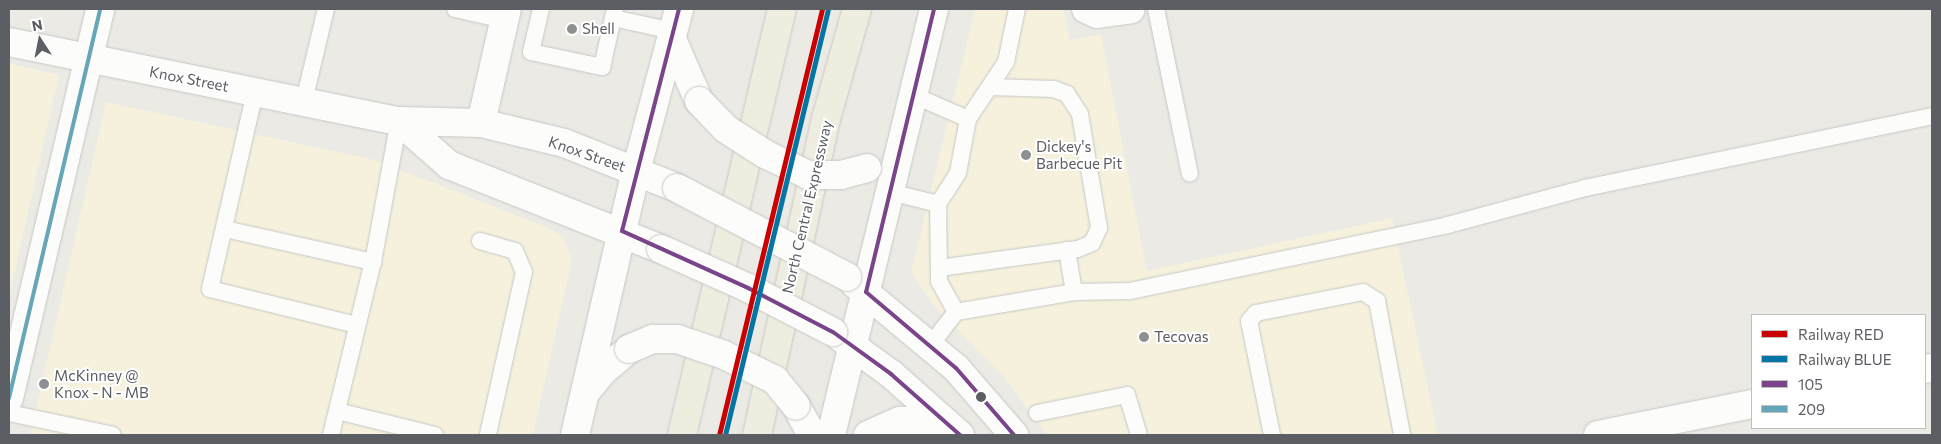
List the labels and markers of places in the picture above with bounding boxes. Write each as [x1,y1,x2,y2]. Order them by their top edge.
place label: Shell [582,20,615,38]
marker: Shell [566,23,578,35]
place label: Dickey's Barbecue Pit [1036,137,1122,172]
marker: Dickey's Barbecue Pit [1020,149,1032,161]
place label: Tecovas [1154,328,1209,346]
marker: Tecovas [1138,331,1150,343]
place label: McKinney @ Knox - N - MB [54,366,149,401]
marker: McKinney @ Knox - N - MB [38,378,50,390]
unlabelled marker [976,392,986,402]

